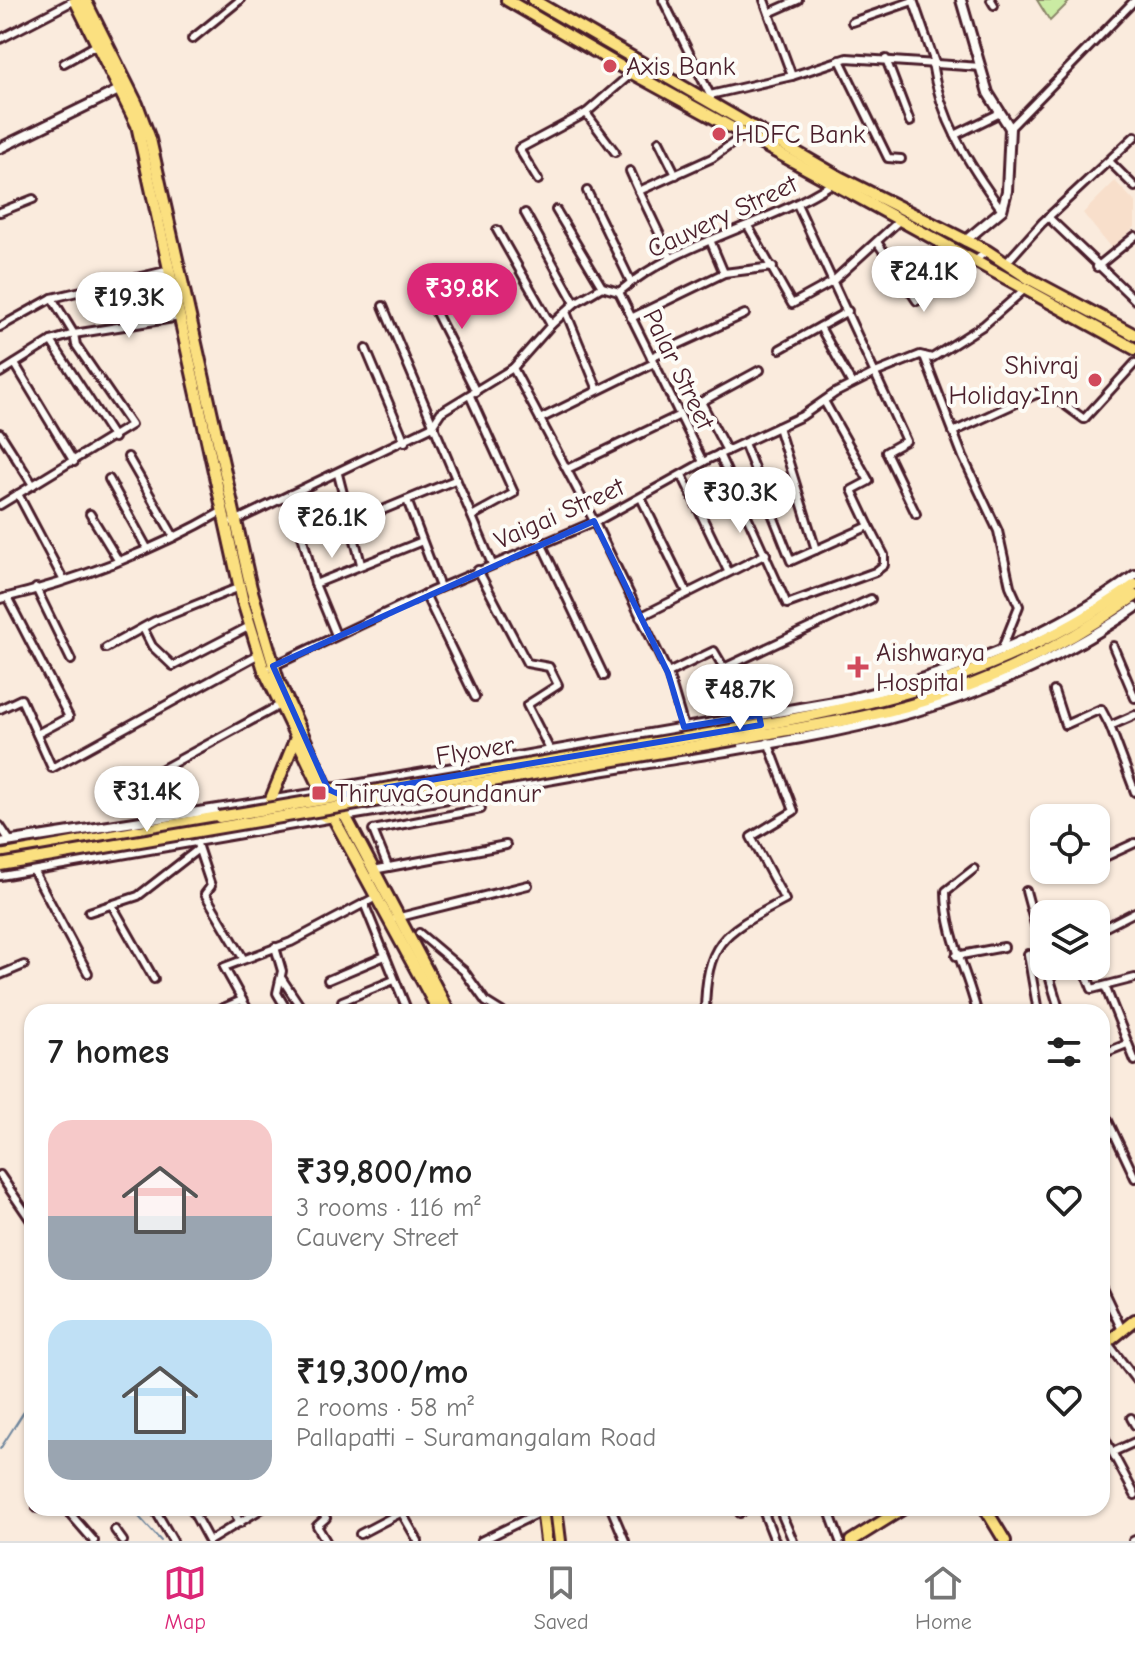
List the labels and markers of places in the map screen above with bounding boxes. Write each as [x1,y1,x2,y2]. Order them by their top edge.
place label: Axis Bank [626,52,736,82]
marker: Axis Bank [601,57,619,75]
place label: HDFC Bank [735,120,866,150]
marker: HDFC Bank [710,125,728,143]
pin: ₹24.1K [859,246,989,314]
pin: ₹39.8K [397,263,527,331]
pin: ₹19.3K [64,272,194,340]
place label: Shivraj Holiday Inn [948,351,1079,411]
marker: Shivraj Holiday Inn [1086,371,1104,389]
pin: ₹30.3K [675,467,805,535]
pin: ₹26.1K [267,492,397,560]
place label: Aishwarya Hospital [876,638,985,698]
marker: Aishwarya Hospital [847,656,869,678]
pin: ₹48.7K [675,664,805,732]
pin: ₹31.4K [82,766,212,834]
place label: ThiruvaGoundanur [335,779,542,809]
marker: ThiruvaGoundanur [310,784,328,802]

